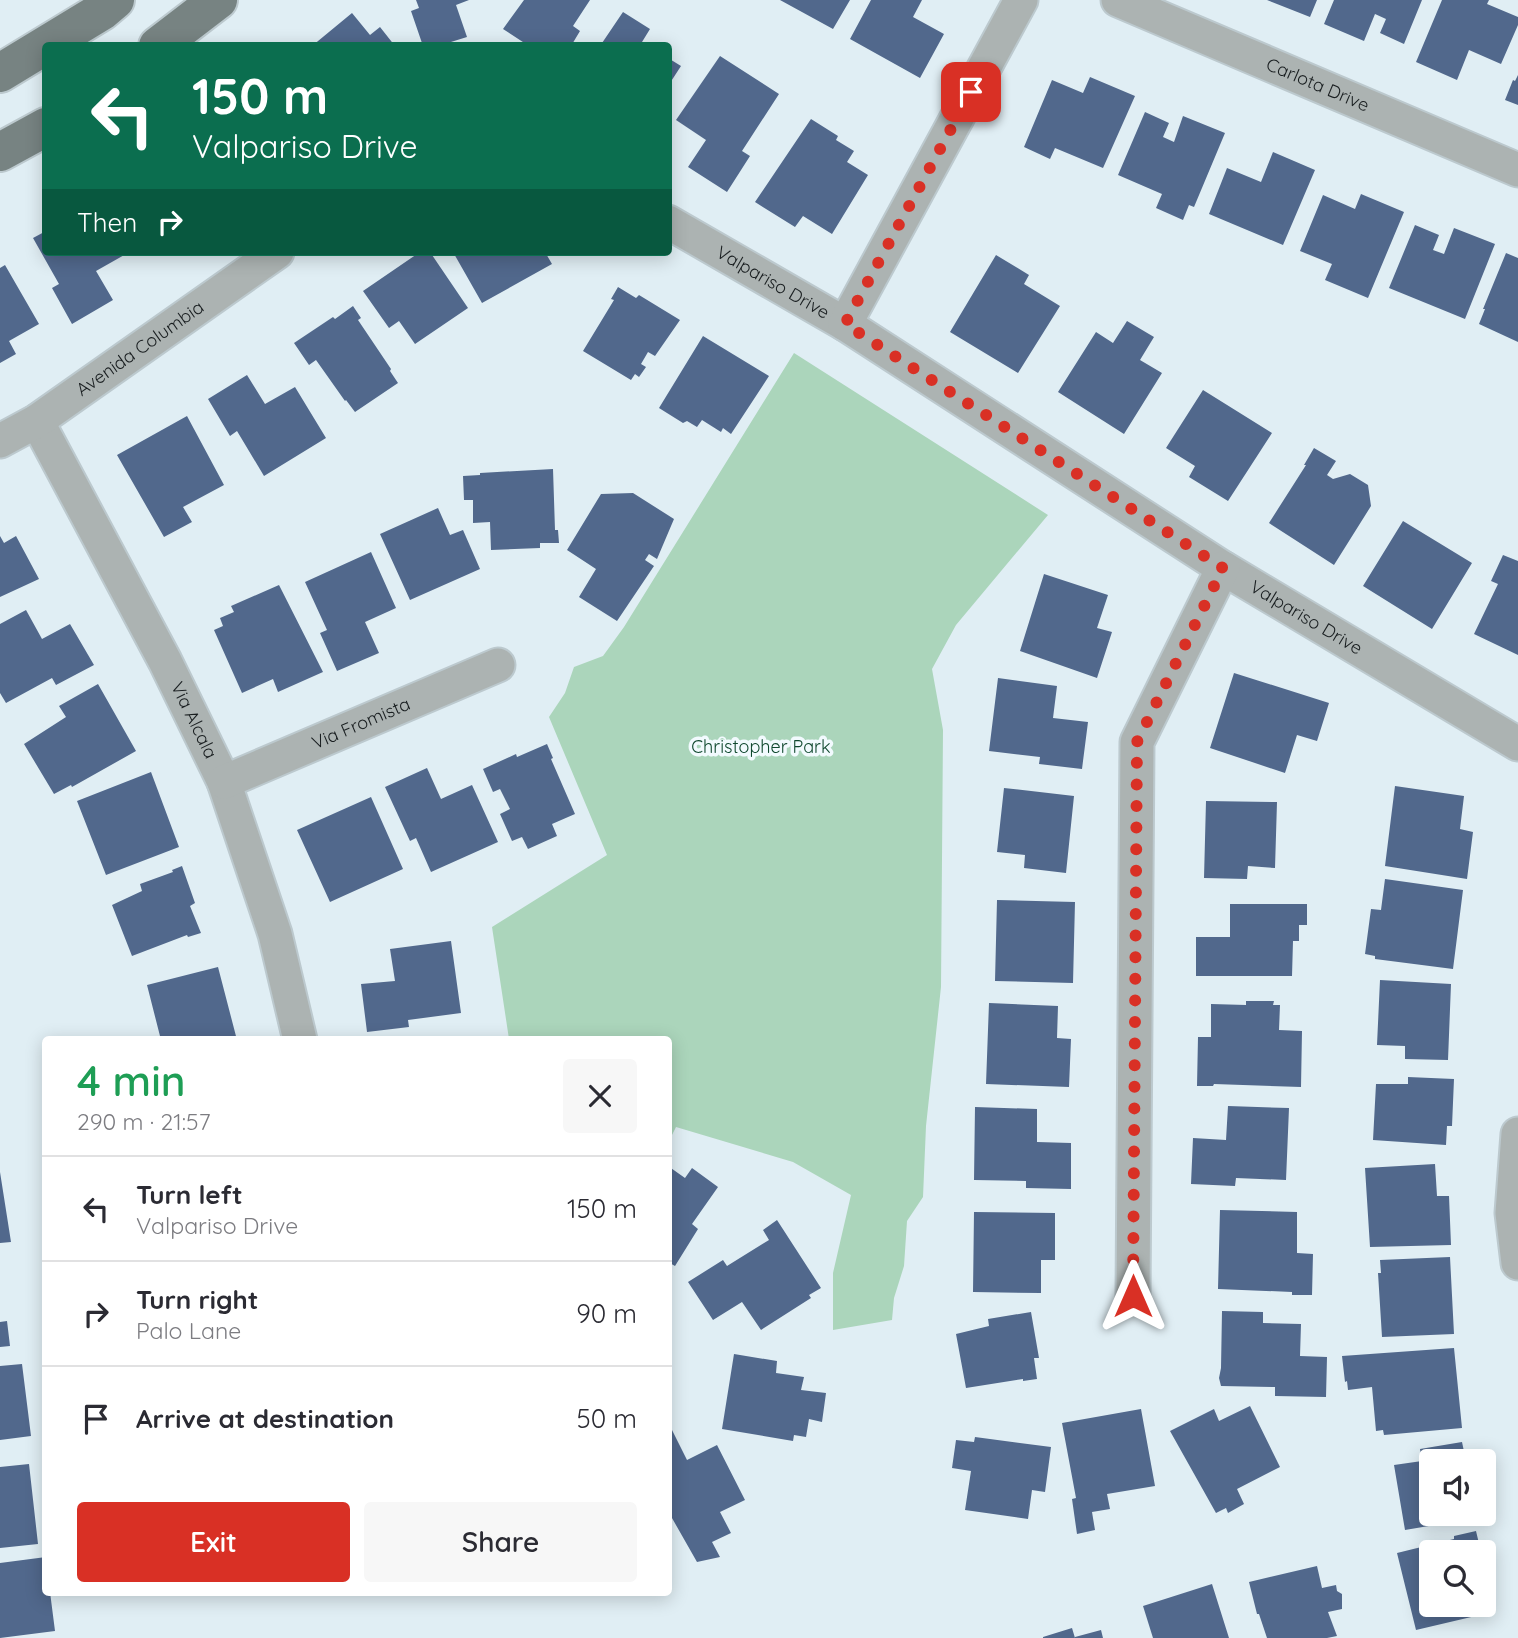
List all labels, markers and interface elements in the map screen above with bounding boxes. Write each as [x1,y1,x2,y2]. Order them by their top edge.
street label: Carlota Drive [1263,52,1373,116]
pin [941,62,1001,122]
text: 150 m [192,65,328,126]
icon: left [77,70,168,161]
icon: arrive [952,73,990,111]
text: Valpariso Drive [192,126,418,166]
icon: right [151,203,189,241]
text: Then [77,206,137,239]
street label: Valpariso Drive [712,240,834,324]
street label: Avenida Columbia [71,295,208,401]
street label: Valpariso Drive [1246,575,1367,660]
street label: Via Alcala [166,678,223,762]
street label: Via Fromista [308,692,414,754]
park label: Christopher Park [691,735,831,758]
text: 4 min [77,1054,186,1107]
button: close [563,1059,637,1133]
text: 290 m · 21:57 [77,1107,210,1136]
text: Turn left [136,1178,243,1211]
icon: left [77,1190,115,1228]
text: 150 m [567,1192,637,1225]
text: Valpariso Drive [136,1211,298,1240]
position arrow [1096,1259,1170,1333]
text: Turn right [136,1283,258,1316]
icon: right [77,1295,115,1333]
text: 90 m [576,1297,637,1330]
text: Palo Lane [136,1316,241,1345]
icon: arrive [77,1400,115,1438]
text: Arrive at destination [136,1402,394,1435]
text: 50 m [577,1402,637,1435]
map controls [1419,1449,1496,1617]
button: sound [1419,1449,1496,1526]
button: Exit [77,1502,350,1582]
button: Share [364,1502,637,1582]
button: search [1419,1540,1496,1617]

